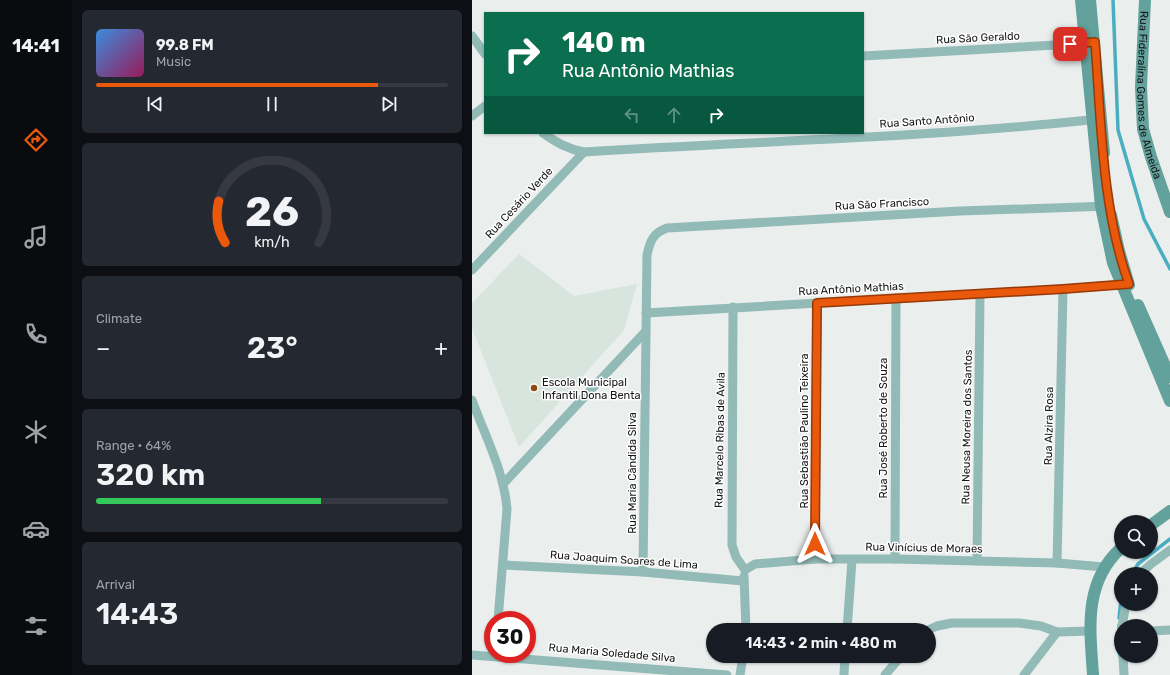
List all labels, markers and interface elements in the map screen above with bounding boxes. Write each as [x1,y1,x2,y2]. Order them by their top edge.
street label: Rua Fideralina Gomes de Almeida [1134,11,1165,181]
text: 140 m [562,26,646,59]
pin [1053,27,1087,61]
icon: right [496,28,548,80]
street label: Rua São Geraldo [936,29,1020,47]
icon: arrive [1059,33,1081,55]
text: 14:41 [12,35,60,57]
text: 99.8 FM [156,36,214,54]
text: Music [156,54,191,69]
text: Rua Antônio Mathias [562,60,734,82]
icon: previous [144,93,166,115]
icon: pause [261,93,283,115]
icon: next [378,93,400,115]
icon: left [621,104,643,126]
icon: ahead [663,104,685,126]
icon: right [705,104,727,126]
street label: Rua Santo Antônio [879,111,975,131]
icon: directions [22,126,50,154]
street label: Rua Cesário Verde [483,165,555,241]
text: 26 [245,186,299,235]
street label: Rua São Francisco [835,195,929,213]
icon: music [22,223,50,251]
text: km/h [254,233,290,250]
street label: Rua Antônio Mathias [798,280,904,298]
text: Climate [96,311,142,326]
icon: phone [22,320,50,348]
text: 23° [247,330,298,366]
text: − [96,335,110,362]
text: + [434,335,448,362]
street label: Rua Neusa Moreira dos Santos [959,349,975,505]
street label: Rua Sebastião Paulino Teixeira [798,353,811,509]
street label: Rua José Roberto de Souza [877,358,890,498]
street label: Rua Marcelo Ribas de Avila [712,372,728,508]
place label: Escola Municipal Infantil Dona Benta [542,376,641,402]
marker: Escola Municipal Infantil Dona Benta [529,383,539,393]
street label: Rua Alzira Rosa [1042,387,1056,465]
street label: Rua Maria Cândida Silva [626,412,639,534]
icon: climate [22,418,50,446]
text: Range · 64% [96,438,171,453]
text: 320 km [96,457,205,493]
icon: car [22,515,50,543]
map controls [1114,515,1158,663]
button: search [1114,515,1158,559]
position arrow [794,523,836,565]
street label: Rua Vinícius de Moraes [865,540,983,556]
street label: Rua Joaquim Soares de Lima [550,548,698,572]
button: + [1114,567,1158,611]
text: Arrival [96,577,135,592]
text: 14:43 [96,596,178,632]
speed limit sign: 30 [484,611,536,663]
icon: filters [22,612,50,640]
button: − [1114,619,1158,663]
text: 14:43 · 2 min · 480 m [745,634,897,652]
street label: Rua Maria Soledade Silva [548,641,676,665]

